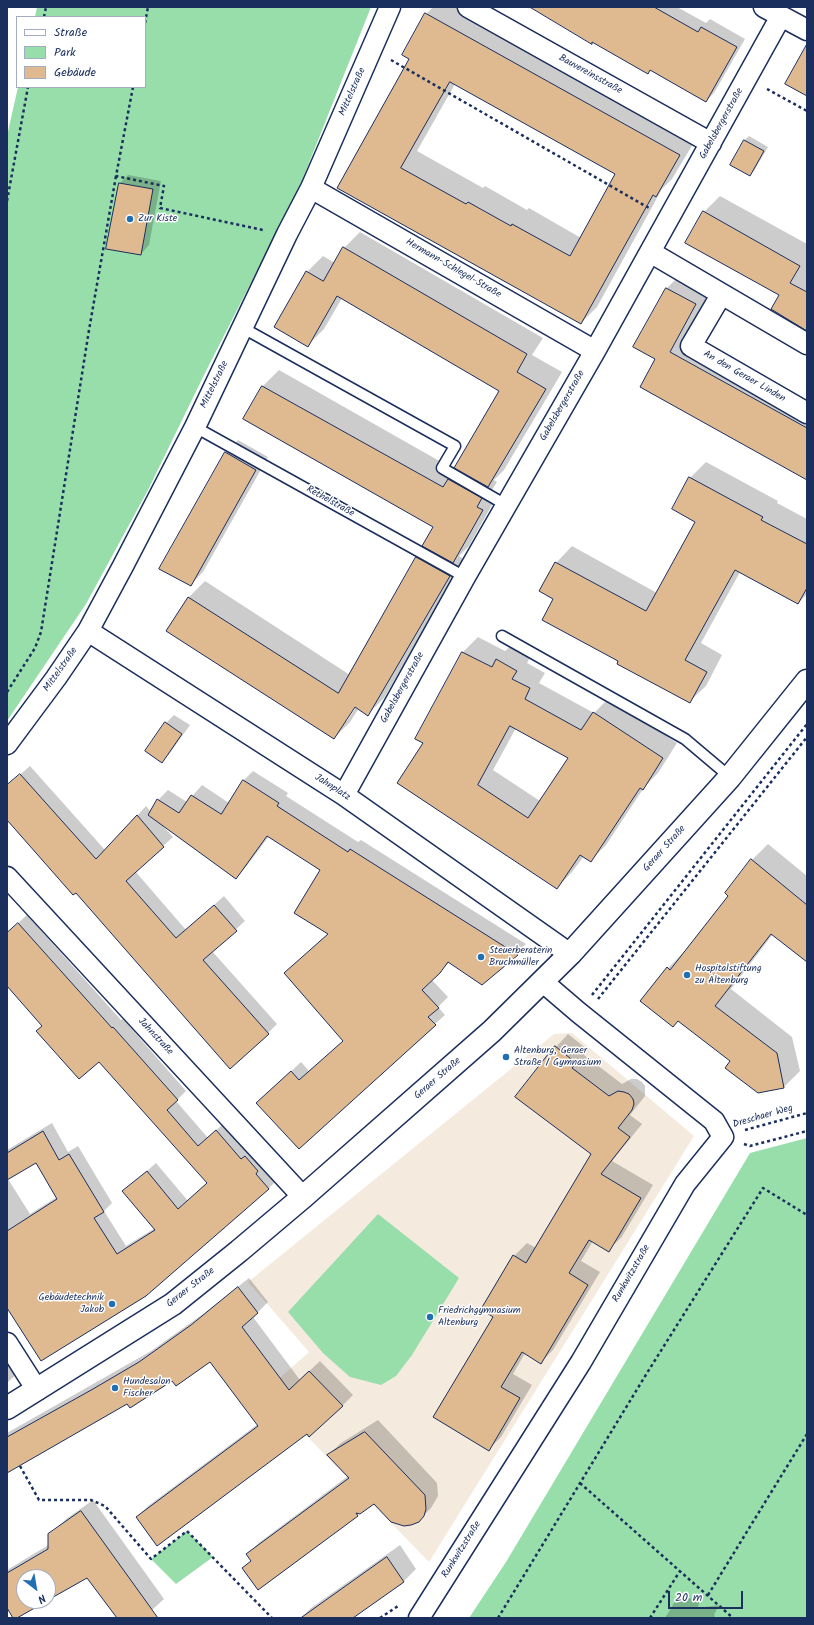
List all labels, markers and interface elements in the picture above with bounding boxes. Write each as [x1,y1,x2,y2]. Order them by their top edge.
legend [16,16,146,88]
text: Straße [54,23,87,42]
text: Park [54,43,76,62]
street label: Bauvereinsstraße [556,53,624,97]
text: Gebäude [54,63,96,82]
street label: Mittelstraße [337,66,369,118]
street label: Gabelsbergerstraße [698,86,746,162]
place label: Zur Kiste [138,213,177,225]
marker: Zur Kiste [125,214,135,224]
street label: Hermann-Schlegel-Straße [403,237,503,301]
street label: An den Geraer Linden [701,349,787,405]
street label: Mittelstraße [198,359,232,411]
street label: Gabelsbergerstraße [538,369,588,443]
street label: Rethelstraße [304,484,356,520]
street label: Mittelstraße [41,645,81,695]
street label: Gabelsbergerstraße [379,650,427,726]
street label: Jahnplatz [312,772,352,804]
street label: Geraer Straße [641,823,689,875]
place label: Steuerberaterin Bruchmüller [489,945,552,968]
marker: Steuerberaterin Bruchmüller [476,952,486,962]
place label: Hospitalstiftung zu Altenburg [695,963,762,986]
marker: Hospitalstiftung zu Altenburg [682,970,692,980]
street label: Jahnstraße [135,1016,175,1058]
place label: Altenburg, Geraer Straße / Gymnasium [514,1045,601,1068]
marker: Altenburg, Geraer Straße / Gymnasium [501,1052,511,1062]
street label: Geraer Straße [412,1055,464,1103]
street label: Dreschaer Weg [732,1103,794,1131]
street label: Runkwitzstraße [611,1243,653,1305]
street label: Geraer Straße [164,1265,218,1311]
place label: Gebäudetechnik Jakob [39,1292,104,1316]
marker: Gebäudetechnik Jakob [107,1299,117,1309]
place label: Friedrichgymnasium Altenburg [438,1305,521,1328]
marker: Friedrichgymnasium Altenburg [425,1312,435,1322]
place label: Hundesalon Fischer [123,1376,171,1400]
marker: Hundesalon Fischer [110,1383,120,1393]
street label: Runkwitzstraße [440,1519,484,1581]
north arrow [16,1569,56,1609]
scale bar [670,1583,745,1609]
text: 20 m [675,1588,702,1607]
text: N [34,1589,49,1608]

